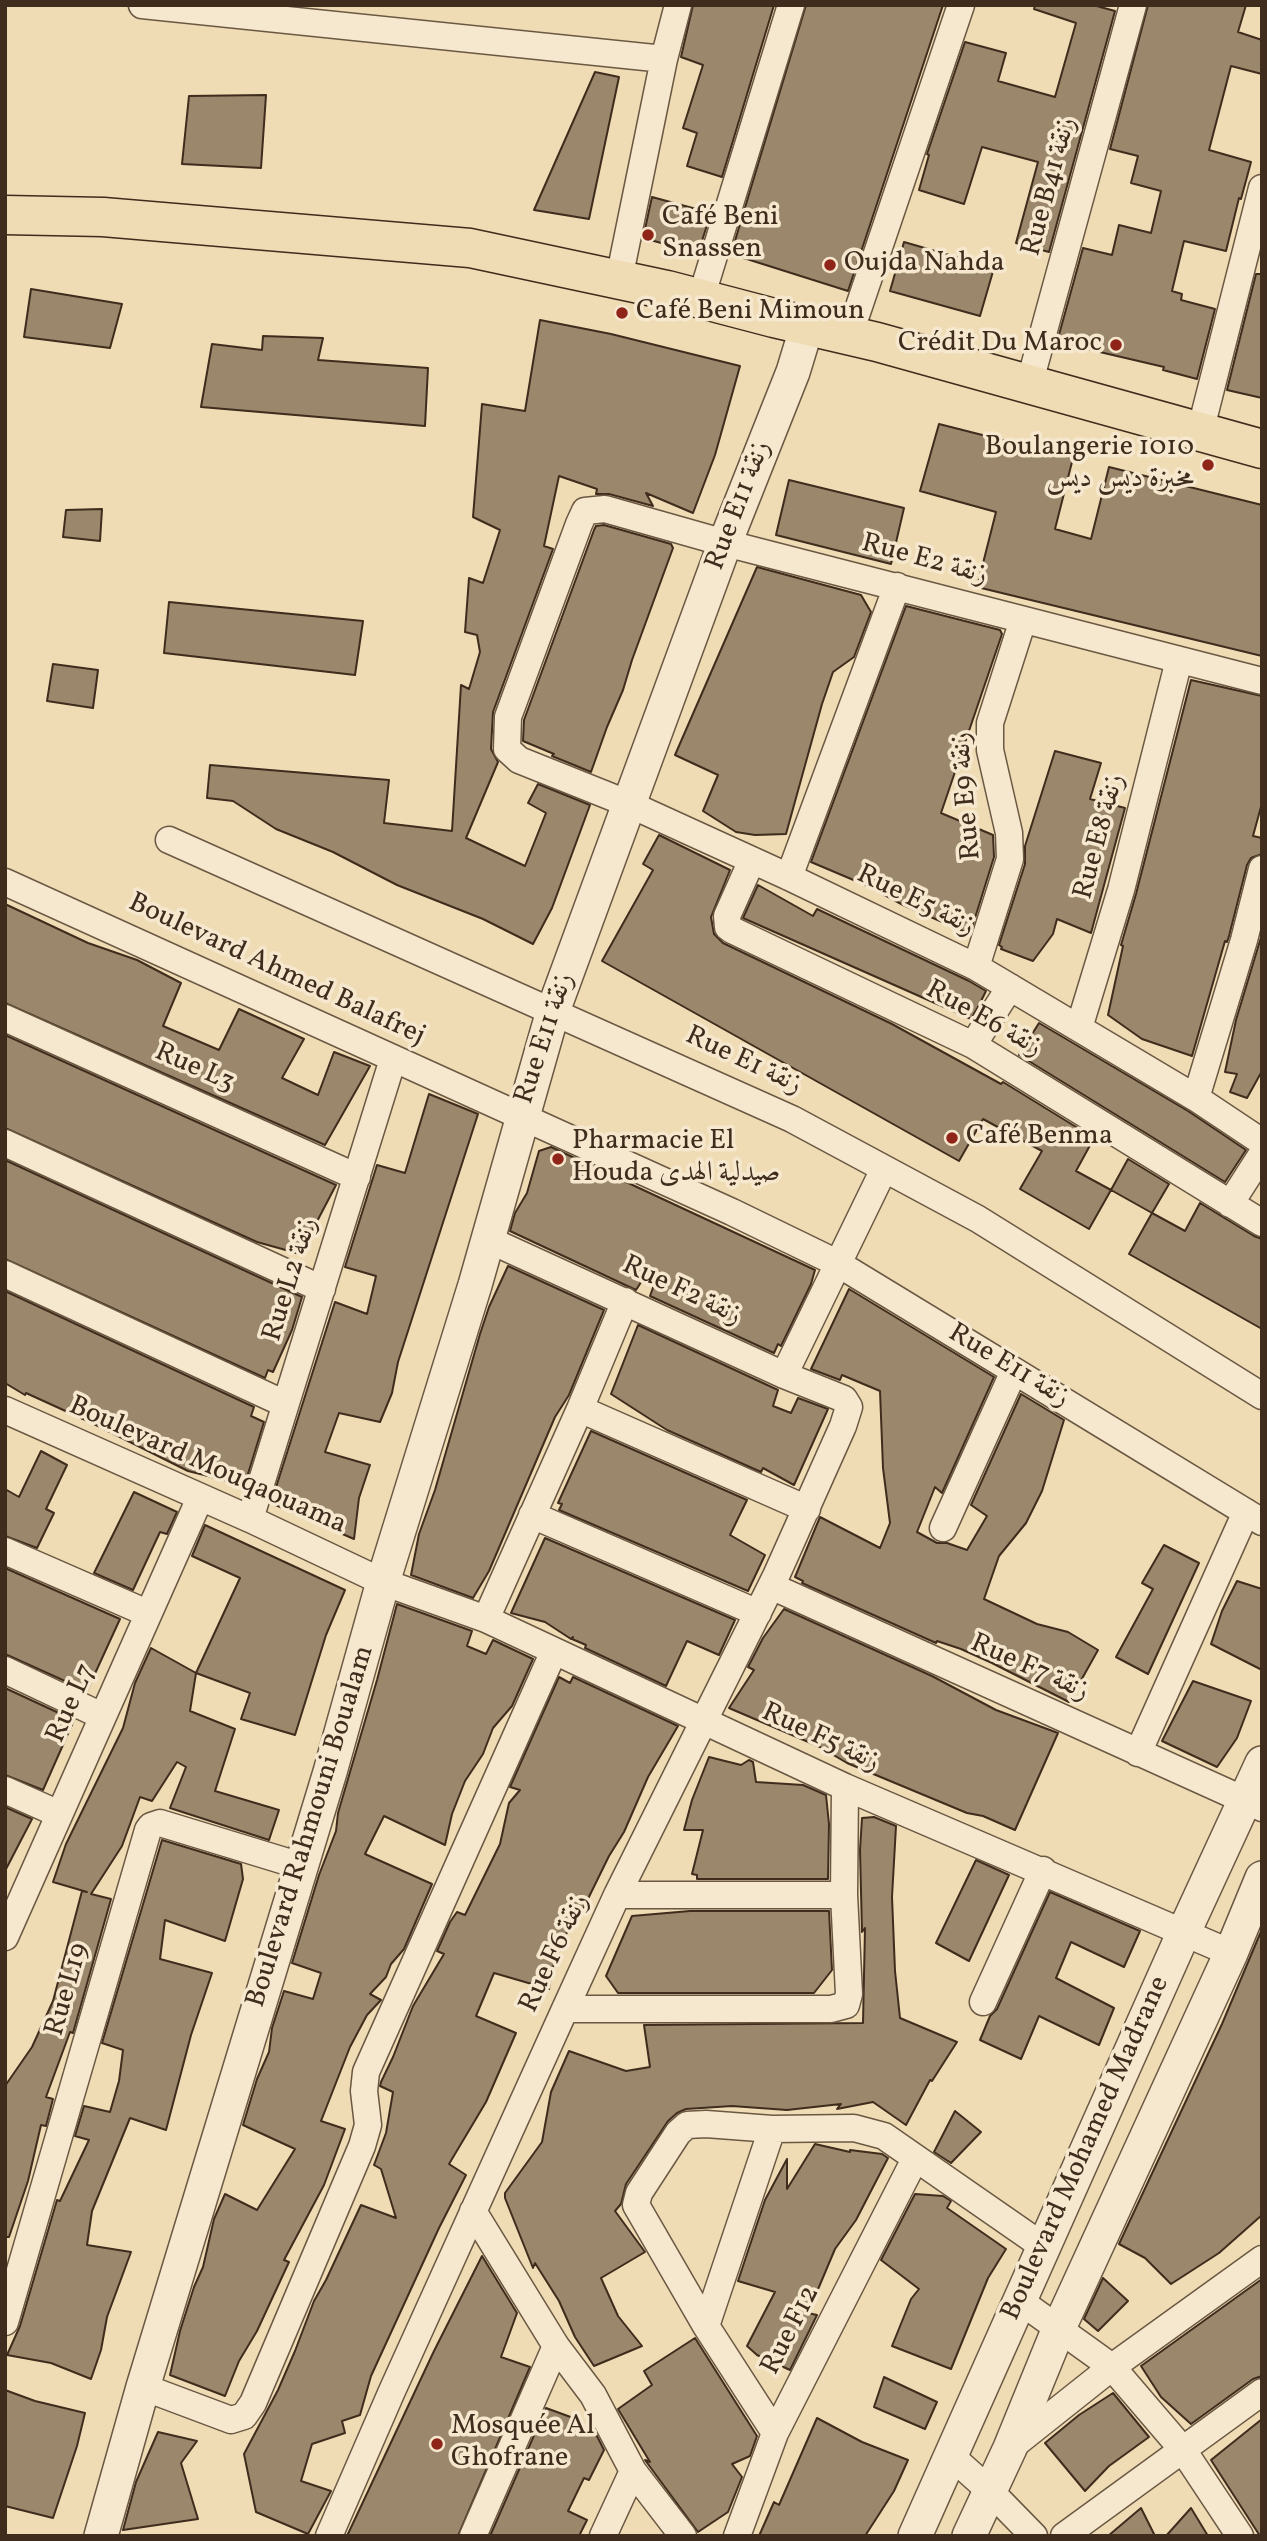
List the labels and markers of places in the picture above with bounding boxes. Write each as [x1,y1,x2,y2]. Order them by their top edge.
place label: Café Beni Snassen [662,202,779,268]
marker: Café Beni Snassen [640,227,656,243]
place label: Oujda Nahda [844,248,1005,282]
marker: Oujda Nahda [822,257,838,273]
place label: Café Beni Mimoun [636,296,865,330]
marker: Café Beni Mimoun [614,305,630,321]
place label: Crédit Du Maroc [898,328,1102,362]
marker: Crédit Du Maroc [1108,337,1124,353]
place label: Boulangerie 1010 مخبزة ديس ديس [985,432,1194,498]
marker: Boulangerie 1010 مخبزة ديس ديس [1200,457,1216,473]
place label: Café Benma [966,1121,1113,1155]
place label: Pharmacie El Houda صيدلية الهدى [572,1126,780,1192]
marker: Café Benma [944,1130,960,1146]
marker: Pharmacie El Houda صيدلية الهدى [550,1151,566,1167]
place label: Mosquée Al Ghofrane [451,2411,595,2477]
marker: Mosquée Al Ghofrane [429,2436,445,2452]

